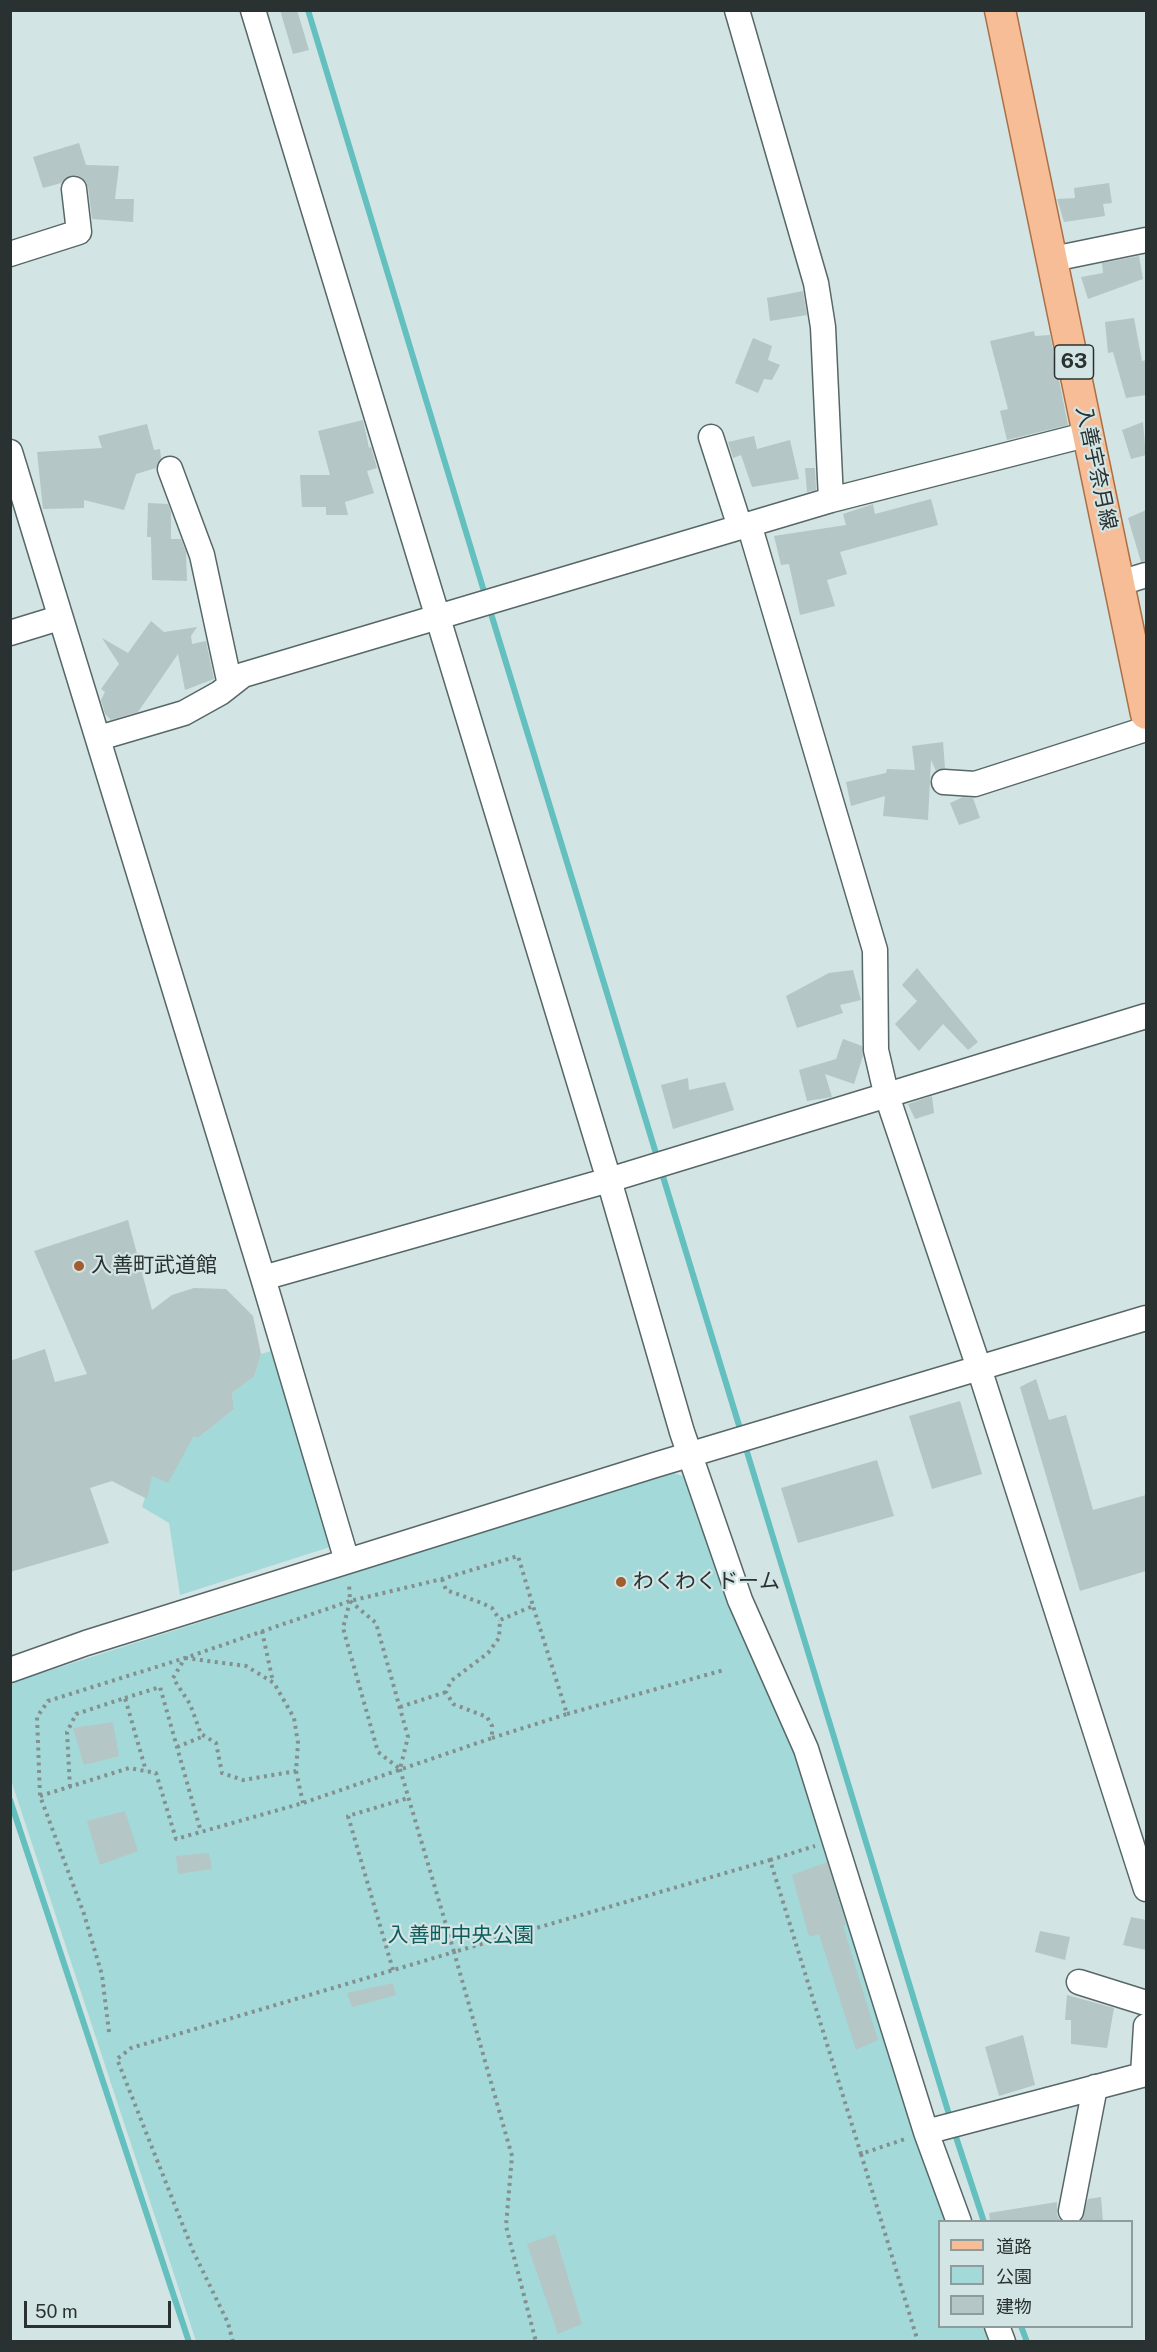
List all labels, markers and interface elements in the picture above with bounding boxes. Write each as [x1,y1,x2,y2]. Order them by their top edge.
road number: 63 [1054,345,1094,379]
street label: 入善宇奈月線 [1071,404,1121,532]
place label: 入善町武道館 [91,1253,217,1279]
marker: 入善町武道館 [72,1259,86,1273]
place label: わくわくドーム [633,1569,780,1595]
marker: わくわくドーム [614,1575,628,1589]
park label: 入善町中央公園 [388,1923,534,1949]
legend [938,2220,1133,2328]
text: 道路 [996,2236,1032,2257]
text: 公園 [996,2266,1032,2287]
scale bar [27,2289,174,2327]
text: 建物 [996,2296,1032,2317]
text: 50 m [35,2301,78,2322]

